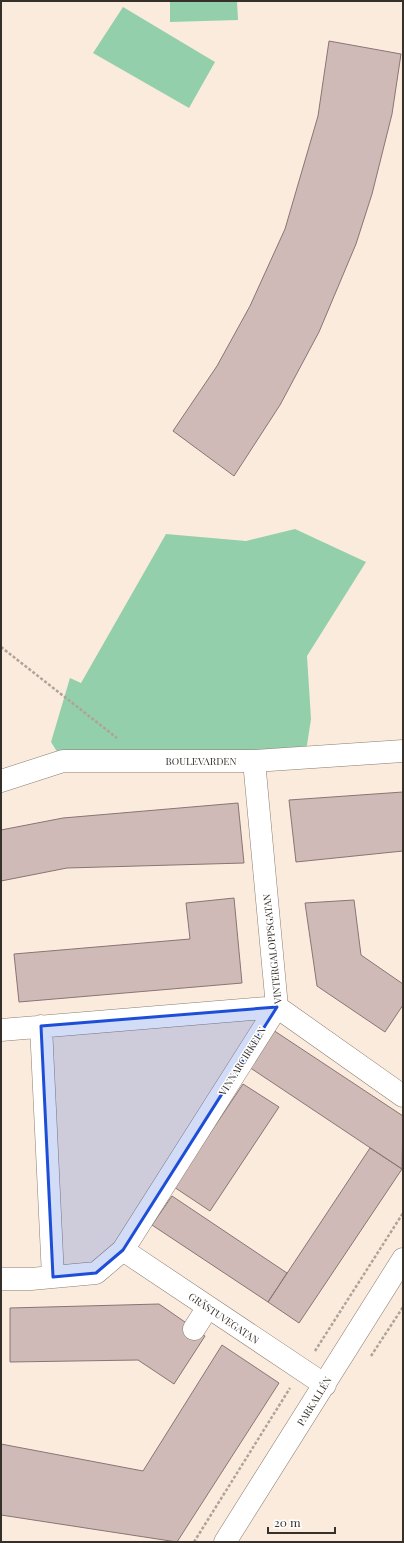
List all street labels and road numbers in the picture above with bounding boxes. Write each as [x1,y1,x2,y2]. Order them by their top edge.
street label: BOULEVARDEN [166,754,236,768]
street label: VINTERGALOPPSGATAN [259,893,285,1006]
street label: VINNARCIRKELN [215,1024,269,1099]
street label: GRÄSTUVEGATAN [186,1289,262,1347]
street label: PARKALLÉN [293,1374,335,1428]

